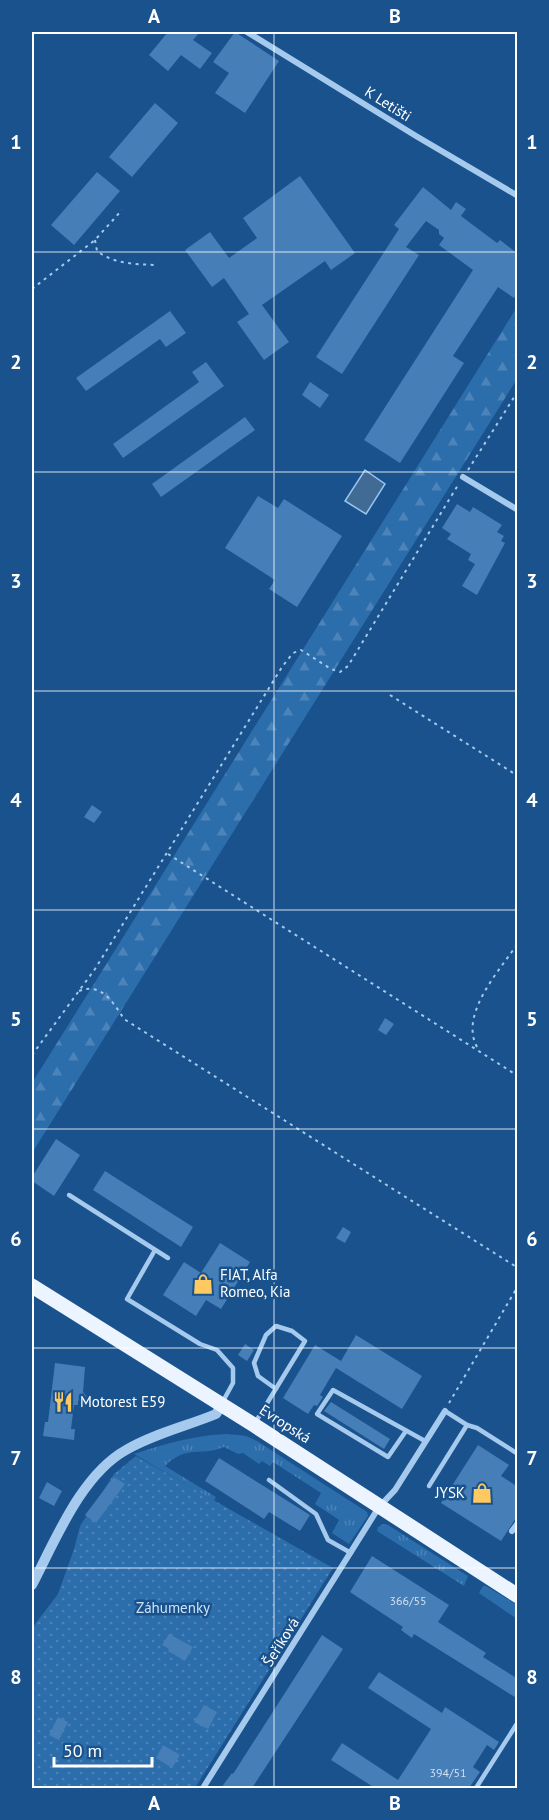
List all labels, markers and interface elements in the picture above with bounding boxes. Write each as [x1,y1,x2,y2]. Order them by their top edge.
text: A [148,3,161,29]
text: B [389,3,401,29]
street label: K Letišti [361,82,415,125]
text: 1 [10,129,22,155]
text: 1 [526,129,538,155]
text: 2 [10,349,22,375]
text: 2 [526,349,538,375]
text: 3 [10,568,22,594]
text: 3 [526,568,538,594]
text: 4 [10,787,22,813]
text: 4 [526,787,538,813]
text: 5 [10,1006,22,1032]
text: 5 [526,1006,538,1032]
text: 6 [10,1226,22,1252]
text: 6 [526,1226,538,1252]
place label: FIAT, Alfa Romeo, Kia [220,1265,291,1301]
shop icon: FIAT, Alfa Romeo, Kia [191,1272,215,1296]
restaurant icon: Motorest E59 [51,1390,75,1414]
place label: Motorest E59 [80,1392,165,1411]
street label: Evropská [256,1400,315,1447]
text: 7 [10,1445,22,1471]
text: 7 [526,1445,538,1471]
shop icon: JYSK [470,1481,494,1505]
place label: JYSK [434,1483,465,1502]
house number: 366/55 [390,1593,426,1608]
park label: Záhumenky [136,1598,210,1617]
street label: Šeříková [258,1614,303,1670]
text: 8 [10,1664,22,1690]
text: 8 [526,1664,538,1690]
scale bar [54,1730,152,1768]
text: 50 m [63,1739,102,1762]
house number: 394/51 [430,1765,466,1780]
text: A [148,1790,161,1816]
text: B [389,1790,401,1816]

